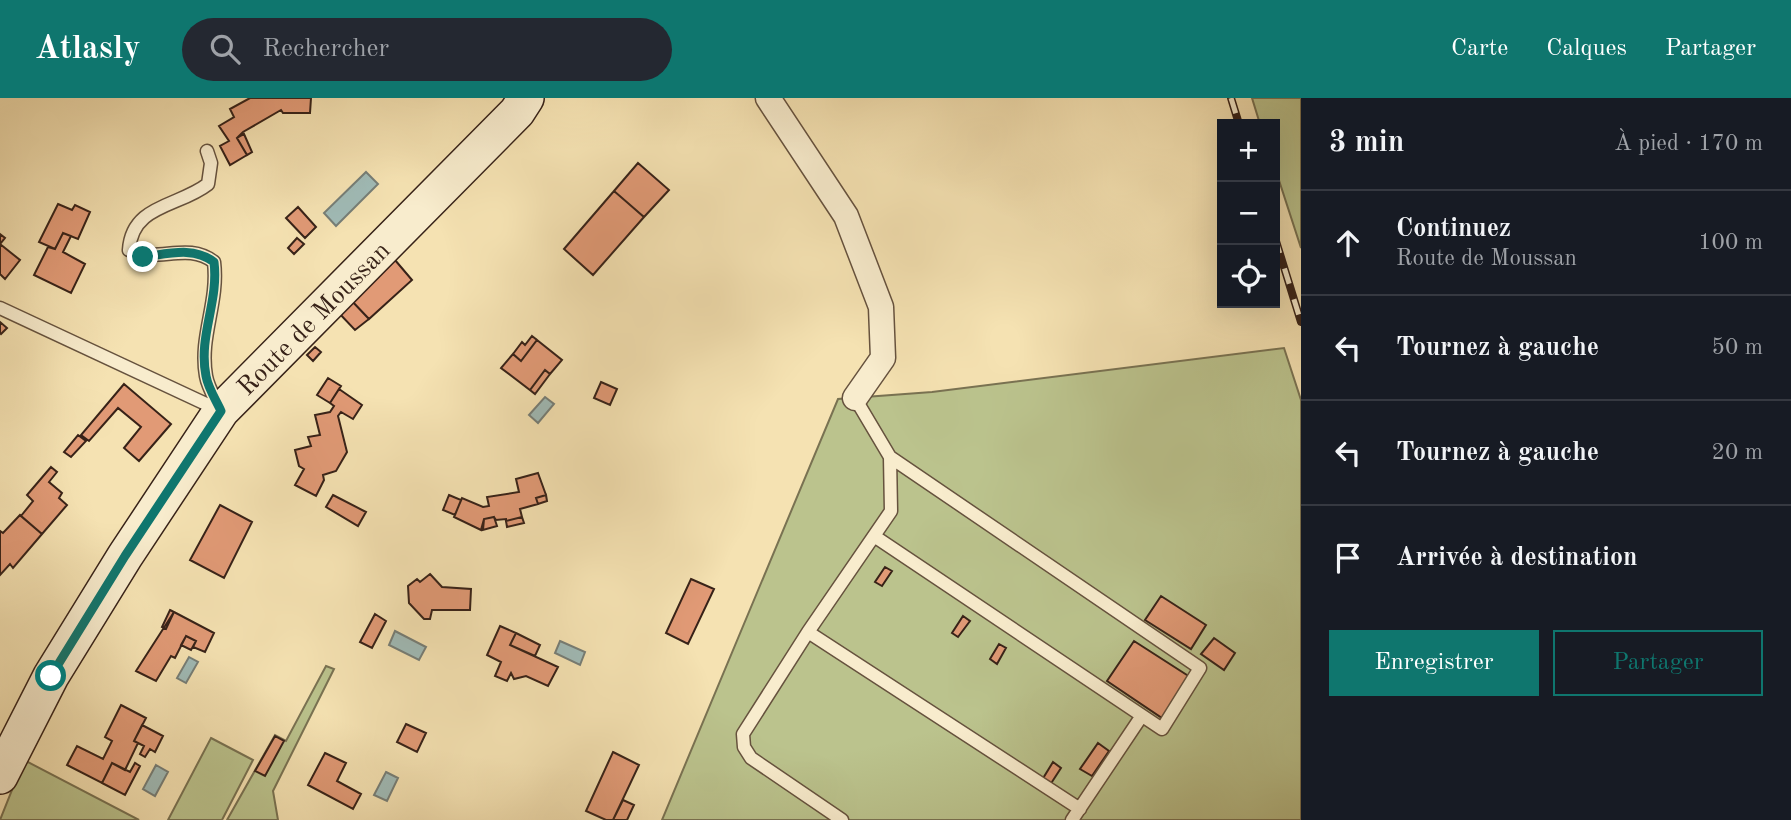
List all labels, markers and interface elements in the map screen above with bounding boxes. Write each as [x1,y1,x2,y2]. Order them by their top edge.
search box [182,18,672,81]
icon: search [206,30,244,68]
text: Atlasly [35,33,140,66]
text: Rechercher [262,36,389,62]
text: Carte [1451,37,1508,61]
text: Calques [1546,37,1627,61]
text: Partager [1665,37,1756,61]
map controls [1217,119,1280,308]
button: + [1217,119,1280,182]
text: 3 min [1329,128,1404,158]
text: À pied · 170 m [1614,132,1763,155]
button: − [1217,182,1280,245]
text: Continuez [1396,216,1511,242]
icon: ahead [1329,224,1367,262]
text: 100 m [1698,231,1763,254]
street label: Route de Moussan [233,238,396,401]
route end [127,241,158,272]
button: locate [1217,245,1280,308]
text: Route de Moussan [1396,247,1577,270]
icon: left [1329,329,1367,367]
text: Tournez à gauche [1396,335,1599,361]
text: 50 m [1712,336,1763,359]
icon: left [1329,434,1367,472]
text: Tournez à gauche [1396,440,1599,466]
text: 20 m [1712,441,1763,464]
icon: arrive [1329,539,1367,577]
text: Arrivée à destination [1396,545,1638,571]
button: Enregistrer [1329,630,1539,696]
button: Partager [1553,630,1763,696]
route start [35,660,66,691]

